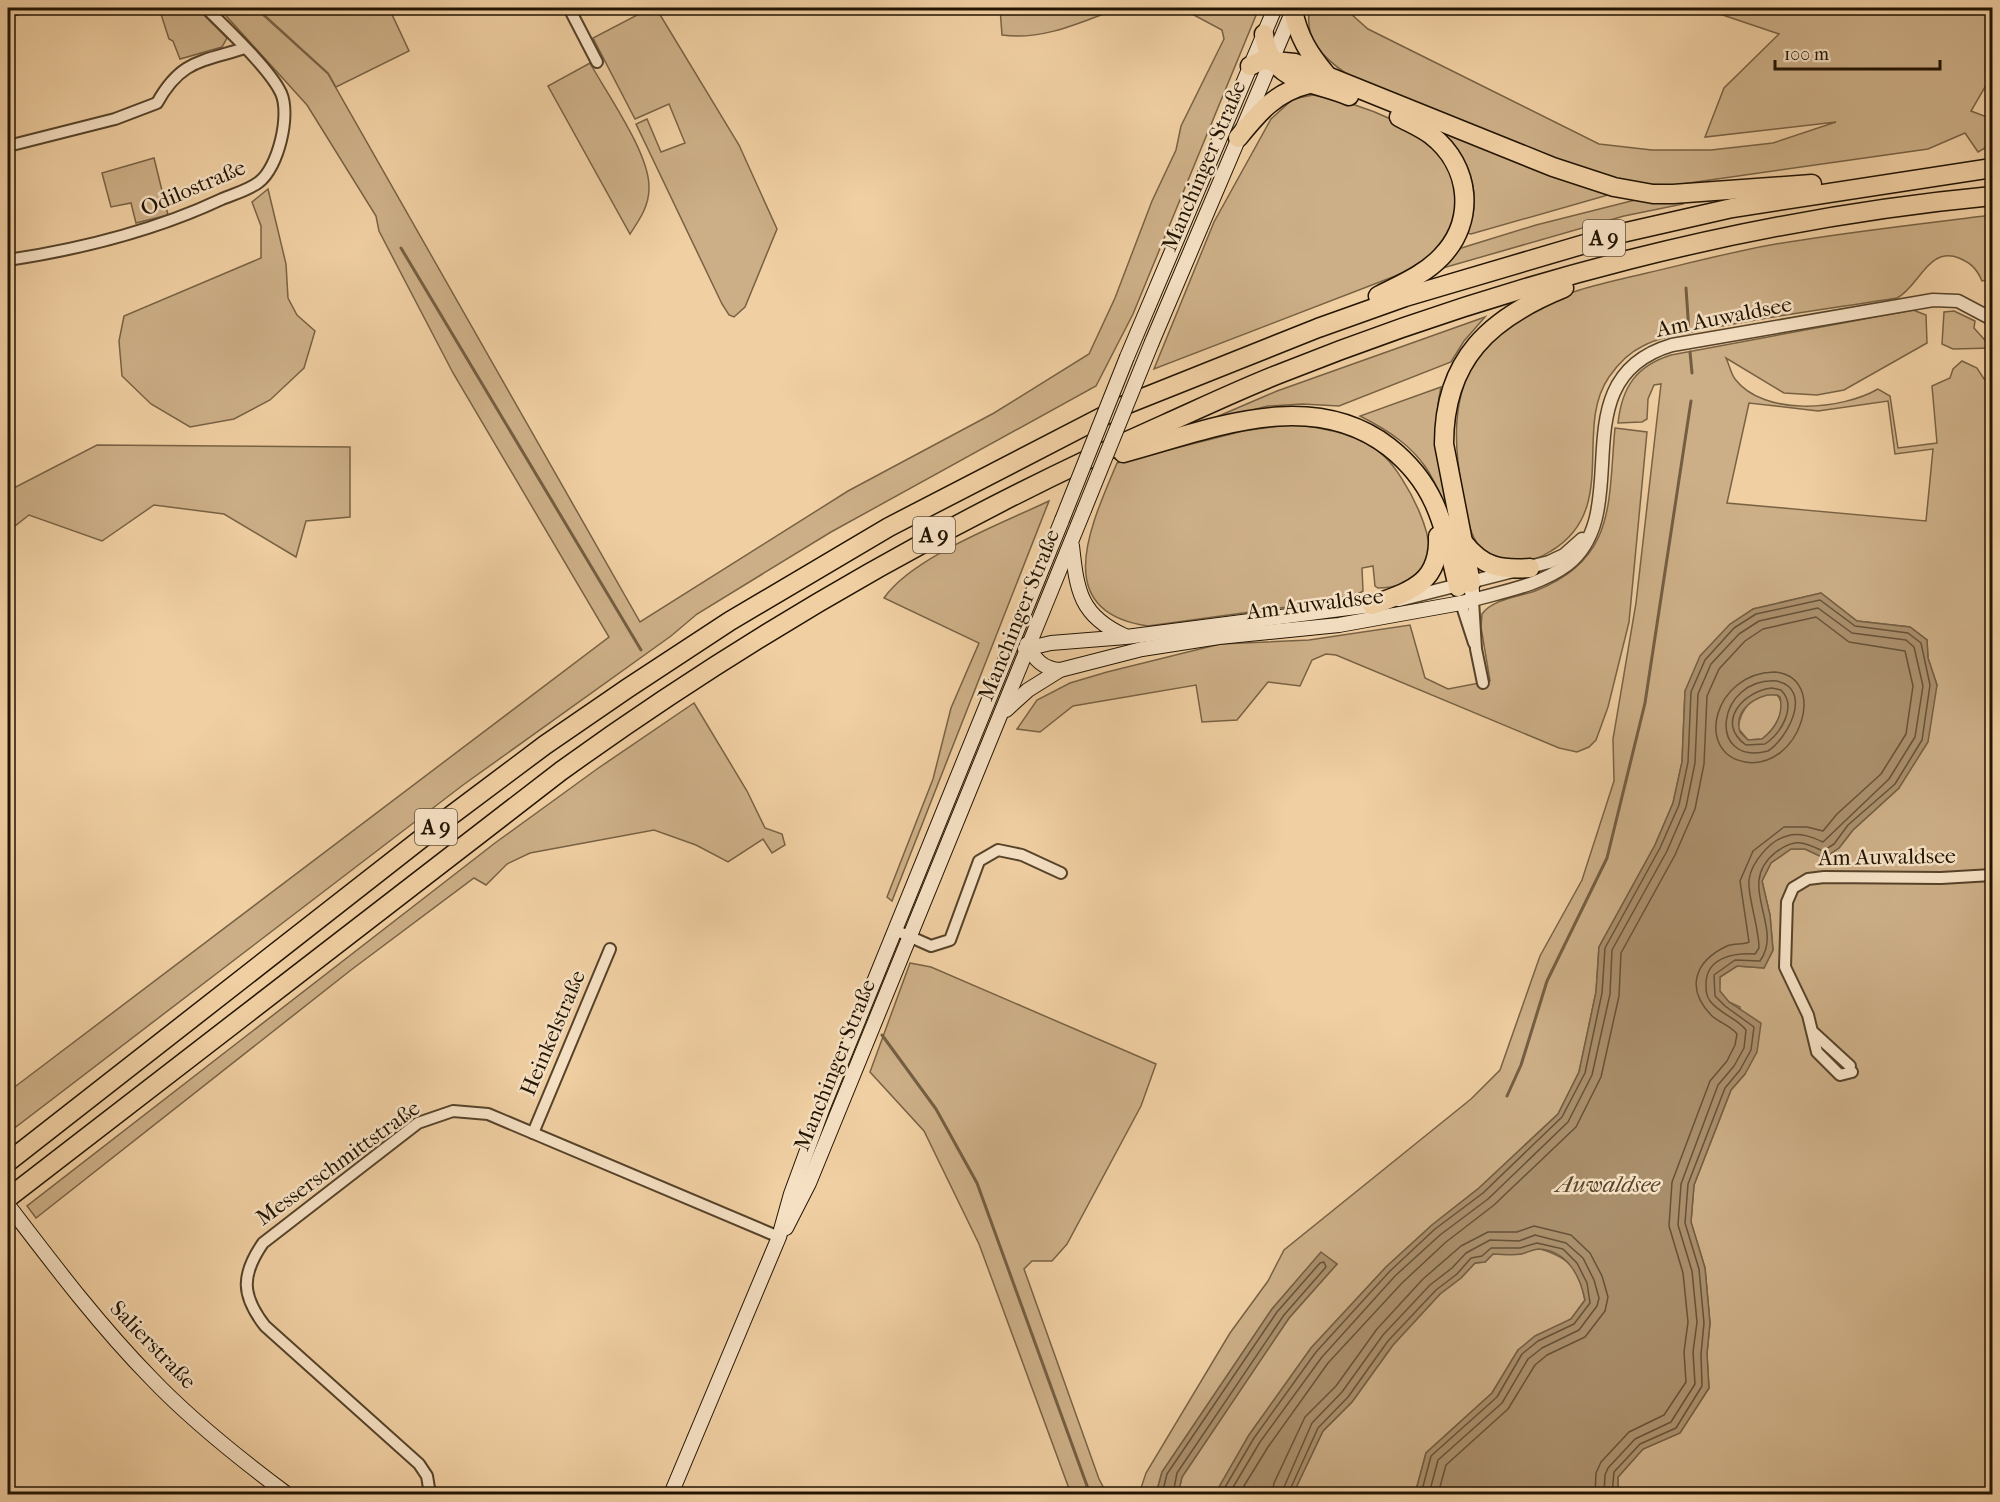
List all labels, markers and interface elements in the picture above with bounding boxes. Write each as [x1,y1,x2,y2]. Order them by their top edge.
scale bar [1775,33,1940,71]
text: 100 m [1784,44,1829,65]
street label: Manchinger Straße [1156,77,1252,255]
street label: Odilostraße [137,154,249,222]
road number: A 9 [1583,220,1625,256]
street label: Am Auwaldsee [1653,291,1794,343]
road number: A 9 [913,517,955,553]
street label: Manchinger Straße [973,525,1065,705]
street label: Am Auwaldsee [1244,583,1385,625]
road number: A 9 [415,809,457,845]
street label: Am Auwaldsee [1817,843,1956,871]
street label: Heinkelstraße [515,966,591,1100]
street label: Manchinger Straße [789,975,881,1155]
street label: Messerschmittstraße [251,1095,425,1231]
water label: Auwaldsee [1553,1170,1661,1198]
street label: Salierstraße [105,1295,202,1395]

